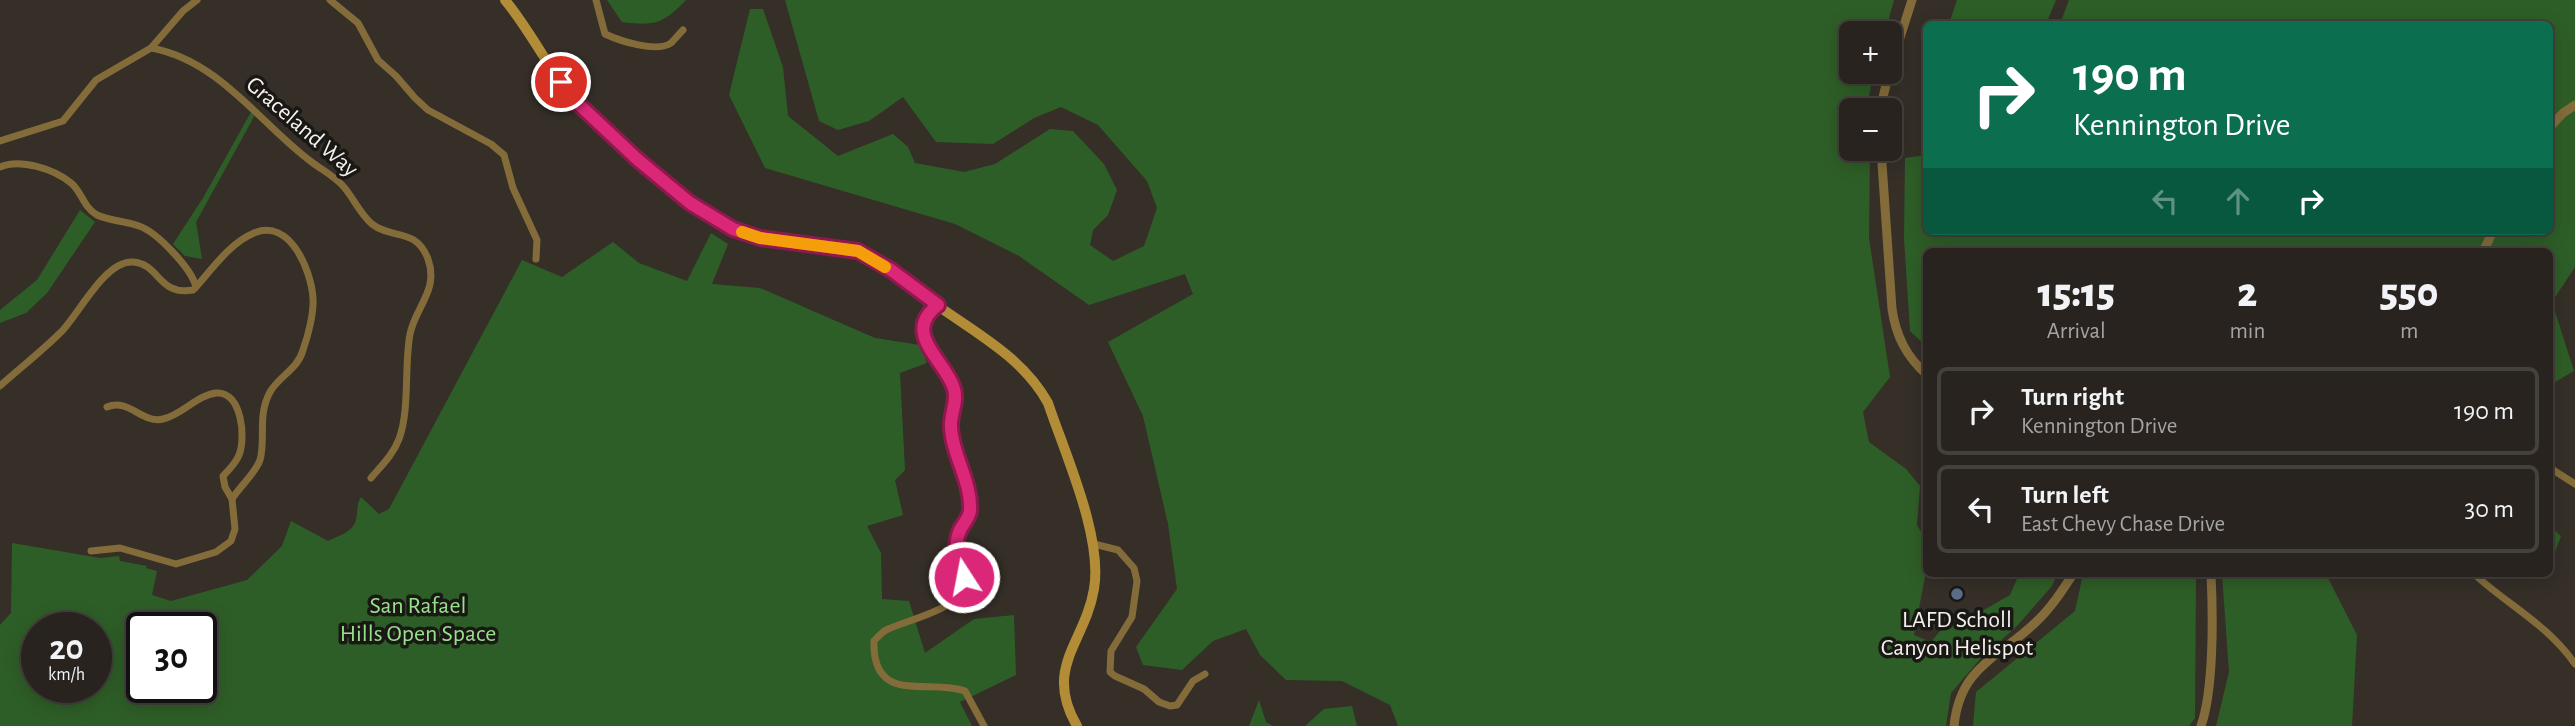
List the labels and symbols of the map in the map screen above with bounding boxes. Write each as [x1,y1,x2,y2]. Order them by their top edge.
pin [531,52,591,112]
street label: Graceland Way [241,72,363,182]
position arrow [927,540,1001,614]
marker: LAFD Scholl Canyon Helispot [1949,586,1965,602]
park label: San Rafael Hills Open Space [340,594,496,646]
place label: LAFD Scholl Canyon Helispot [1881,608,2034,660]
speed limit sign: 30 [126,612,217,703]

